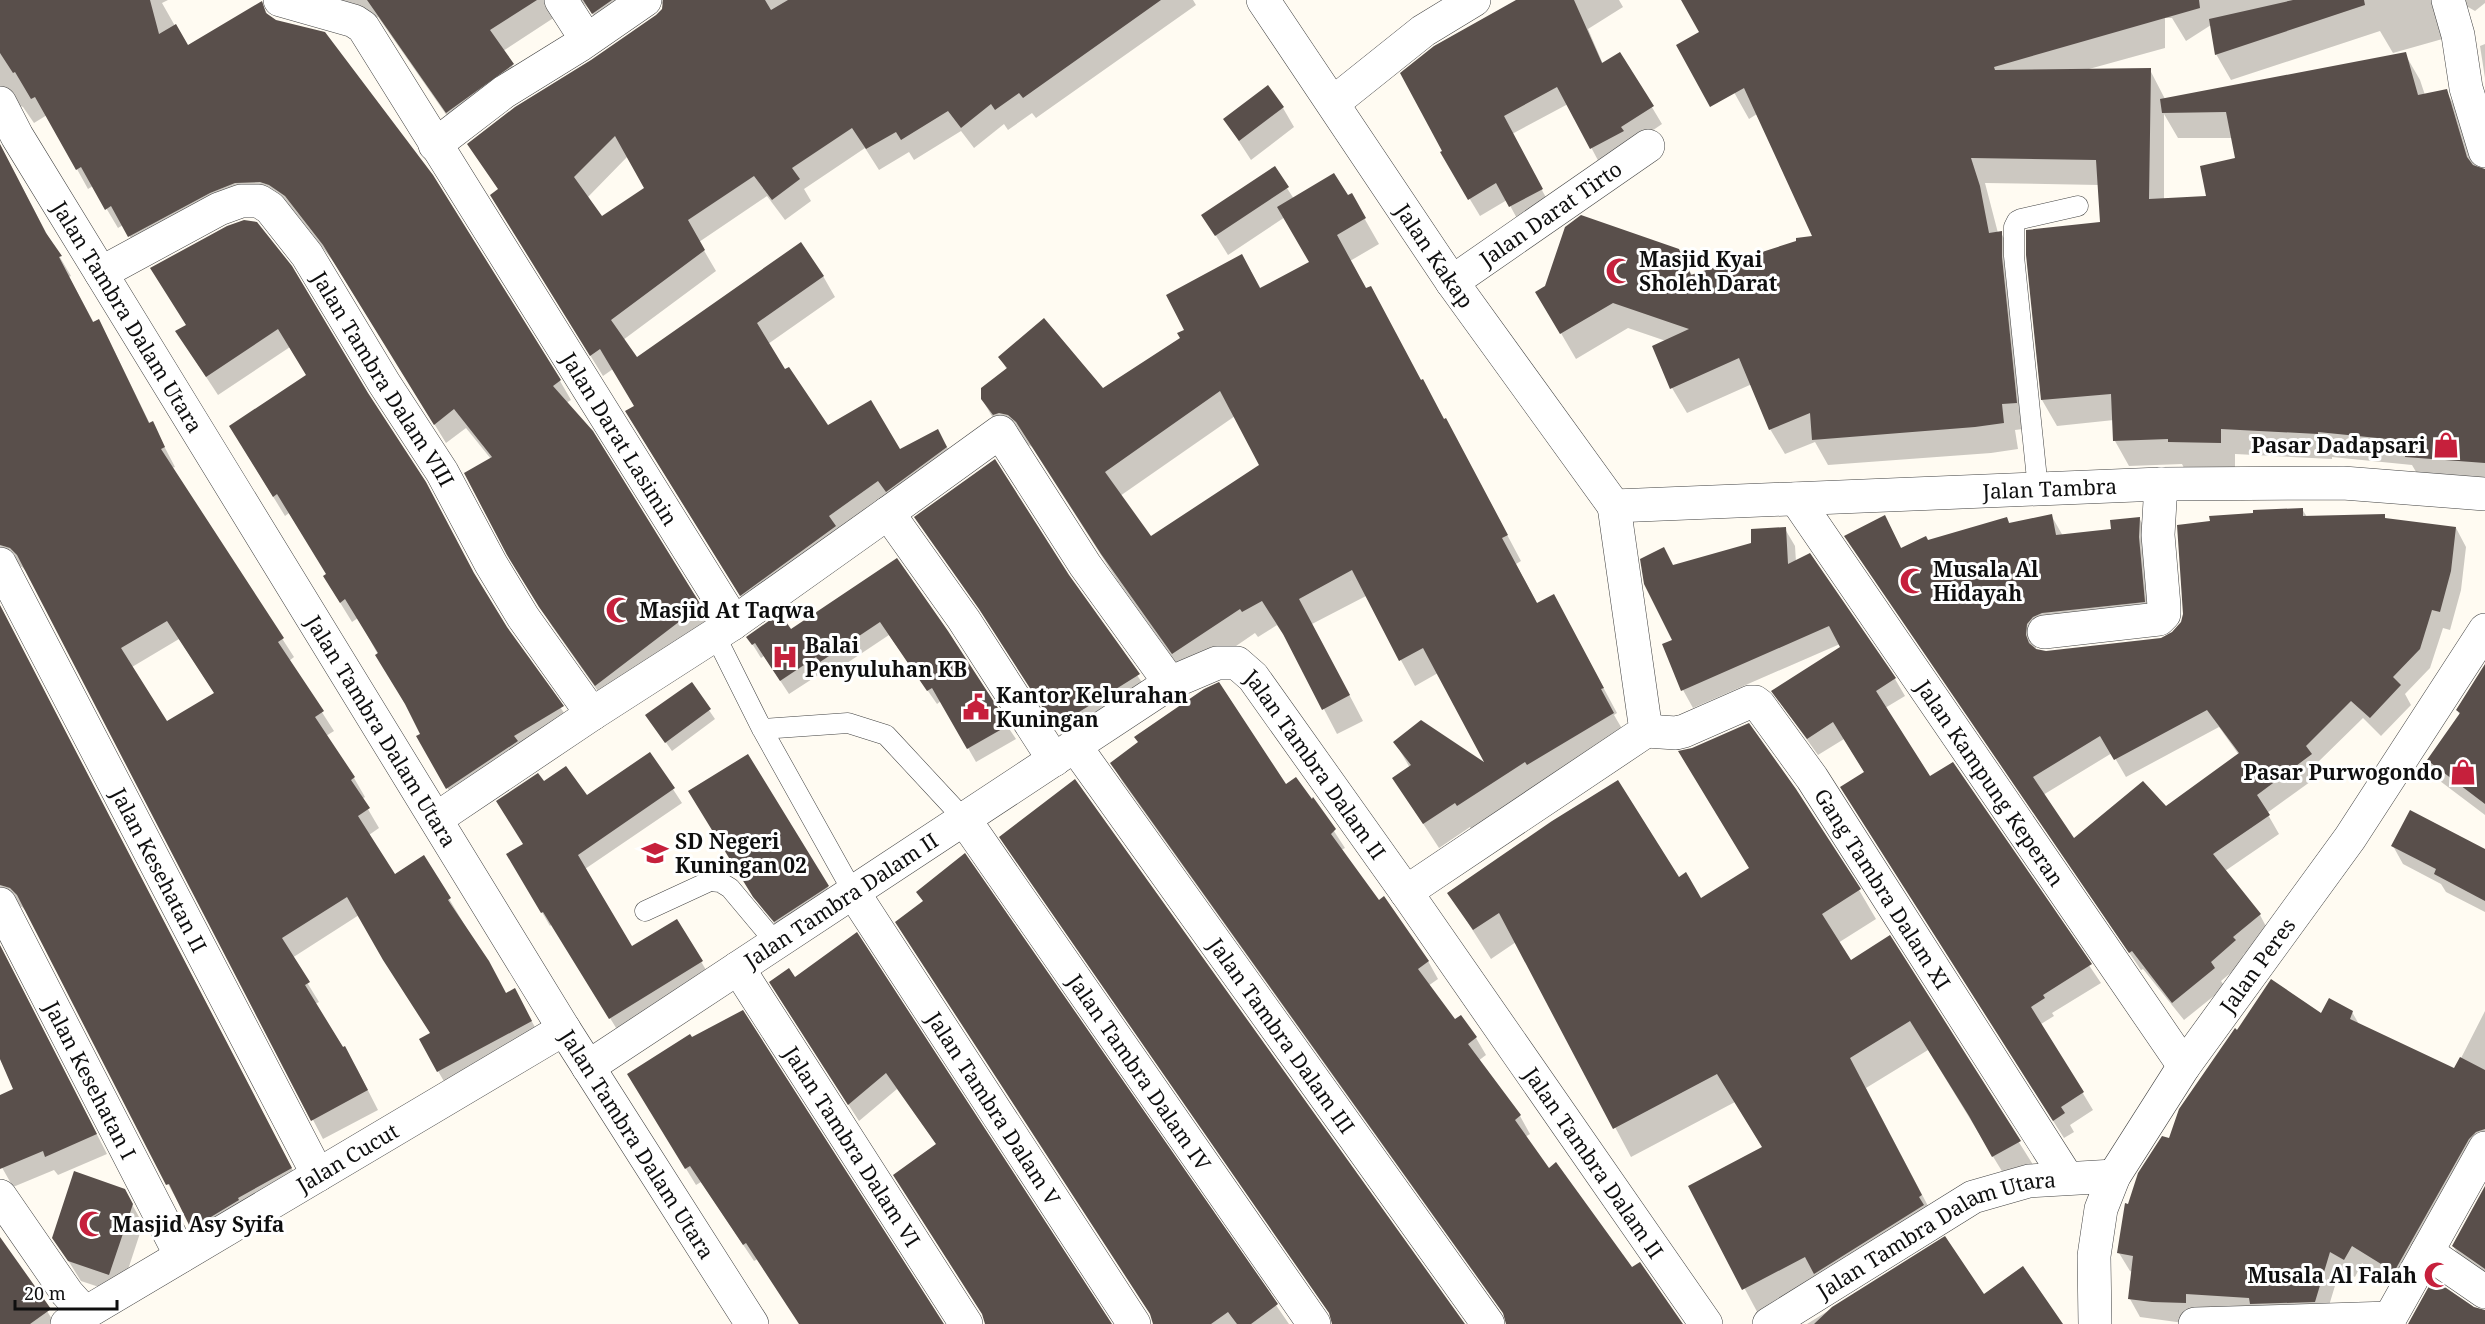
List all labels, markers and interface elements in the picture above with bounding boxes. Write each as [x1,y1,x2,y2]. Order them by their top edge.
street label: Jalan Darat Tirto [1473,154,1627,273]
street label: Jalan Tambra Dalam Utara [46,195,209,438]
street label: Jalan Kakap [1389,197,1480,313]
place label: Masjid Kyai Sholeh Darat [1639,245,1778,297]
mosque icon: Masjid Kyai Sholeh Darat [1604,256,1634,286]
street label: Jalan Tambra Dalam VIII [305,265,461,491]
street label: Jalan Darat Lasimin [555,346,684,531]
shop icon: Pasar Dadapsari [2431,430,2461,460]
place label: Pasar Dadapsari [2251,431,2427,459]
street label: Jalan Tambra [1981,472,2118,505]
place label: Musala Al Hidayah [1933,555,2039,607]
mosque icon: Musala Al Hidayah [1898,566,1928,596]
mosque icon: Masjid At Taqwa [604,595,634,625]
place label: Masjid At Taqwa [639,596,815,624]
street label: Jalan Tambra Dalam Utara [299,609,463,852]
place label: Balai Penyuluhan KB [805,631,967,683]
hospital icon: Balai Penyuluhan KB [770,642,800,672]
street label: Jalan Tambra Dalam II [1239,662,1392,865]
street label: Jalan Kampung Keperan [1909,673,2071,892]
place label: Kantor Kelurahan Kuningan [996,681,1188,733]
public building icon: Kantor Kelurahan Kuningan [961,692,991,722]
shop icon: Pasar Purwogondo [2448,757,2478,787]
place label: Pasar Purwogondo [2243,758,2443,786]
street label: Jalan Kesehatan II [104,782,214,957]
street label: Gang Tambra Dalam XI [1808,783,1957,995]
street label: Jalan Tambra Dalam II [738,826,943,975]
place label: SD Negeri Kuningan 02 [675,827,807,879]
school or university icon: SD Negeri Kuningan 02 [640,838,670,868]
street label: Jalan Peres [2213,912,2301,1019]
street label: Jalan Tambra Dalam III [1202,931,1361,1139]
street label: Jalan Tambra Dalam IV [1061,968,1218,1177]
street label: Jalan Kesehatan I [38,995,143,1164]
street label: Jalan Tambra Dalam V [920,1005,1067,1211]
street label: Jalan Tambra Dalam Utara [553,1023,721,1264]
street label: Jalan Tambra Dalam VI [777,1040,927,1252]
street label: Jalan Tambra Dalam II [1517,1061,1670,1264]
street label: Jalan Cucut [290,1116,404,1199]
street label: Jalan Tambra Dalam Utara [1811,1165,2057,1305]
mosque icon: Masjid Asy Syifa [77,1209,107,1239]
place label: Masjid Asy Syifa [112,1210,284,1238]
mosque icon: Musala Al Falah [2422,1260,2452,1290]
place label: Musala Al Falah [2247,1261,2417,1289]
scale bar [15,1273,117,1311]
text: 20 m [24,1281,66,1305]

